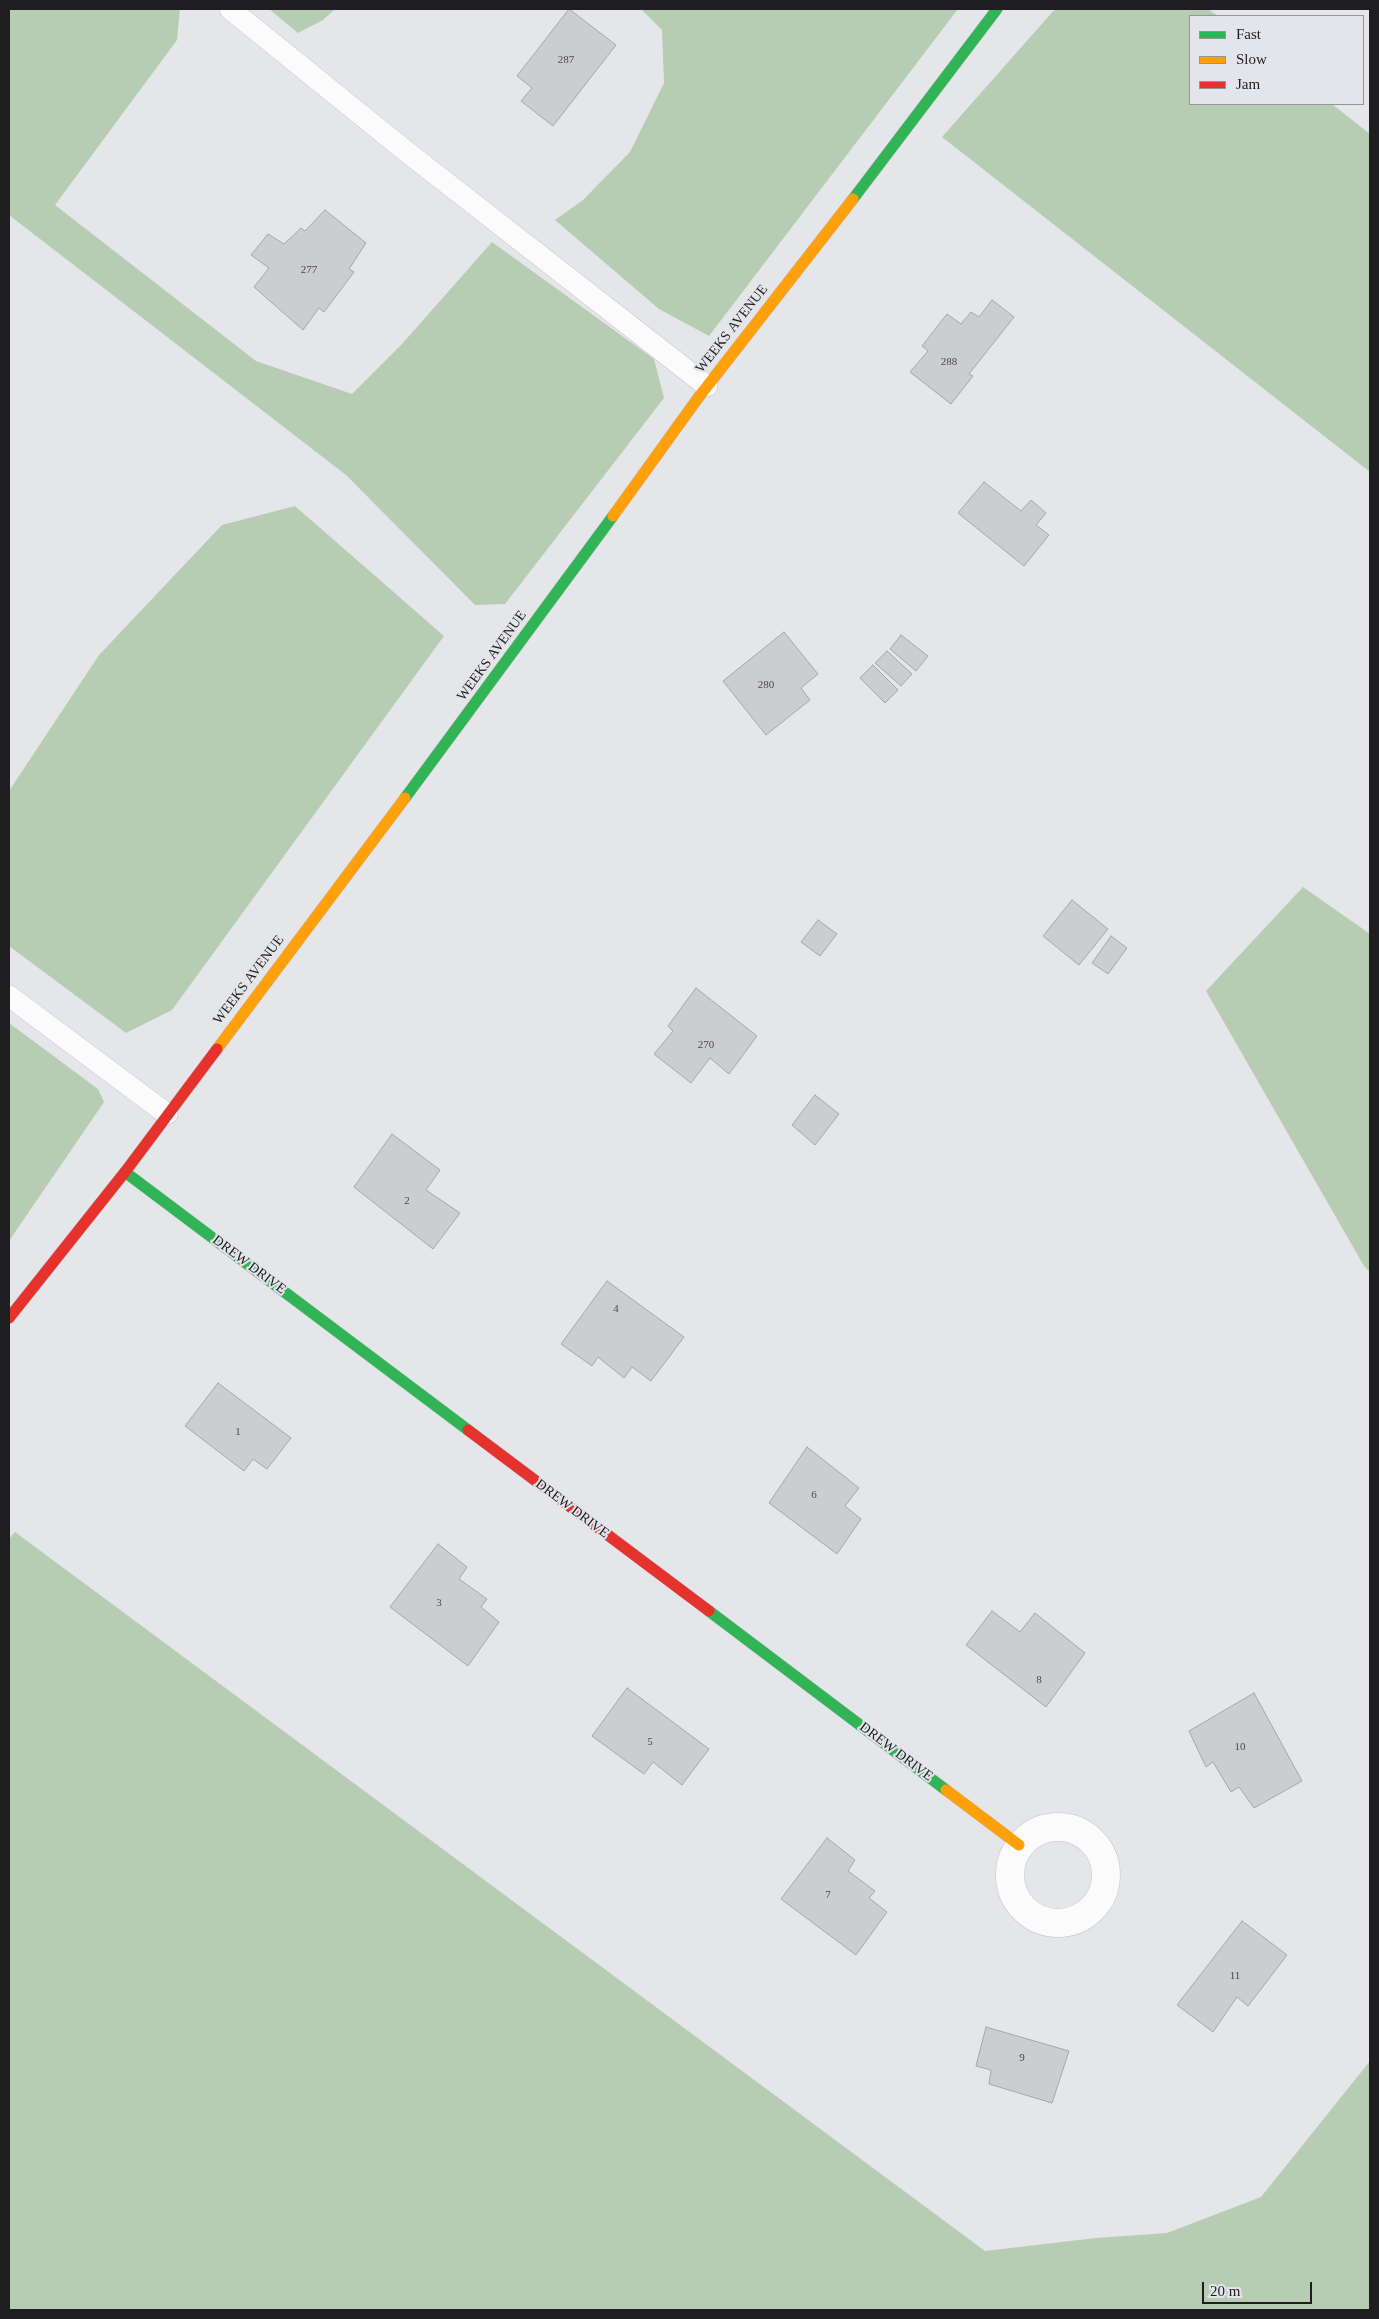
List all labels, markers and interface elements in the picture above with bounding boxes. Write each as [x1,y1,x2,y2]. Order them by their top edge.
legend [1189,15,1364,105]
text: Fast [1236,26,1261,42]
text: Slow [1236,51,1267,67]
house number: 287 [558,53,574,67]
text: Jam [1236,76,1260,92]
house number: 277 [301,263,317,277]
street label: WEEKS AVENUE [692,281,772,377]
house number: 288 [941,355,957,369]
street label: WEEKS AVENUE [454,608,530,704]
house number: 280 [758,678,774,692]
street label: WEEKS AVENUE [210,932,288,1028]
house number: 270 [698,1038,714,1052]
house number: 2 [404,1194,410,1208]
street label: DREW DRIVE [209,1232,289,1298]
house number: 4 [613,1302,619,1316]
house number: 1 [235,1425,241,1439]
street label: DREW DRIVE [532,1476,612,1542]
house number: 6 [811,1488,817,1502]
house number: 3 [436,1596,442,1610]
house number: 8 [1036,1673,1042,1687]
street label: DREW DRIVE [856,1719,936,1785]
house number: 5 [647,1735,653,1749]
house number: 10 [1234,1740,1246,1754]
house number: 7 [825,1888,831,1902]
house number: 11 [1230,1969,1240,1983]
house number: 9 [1019,2051,1025,2065]
scale bar [1204,2272,1314,2304]
text: 20 m [1210,2283,1240,2299]

